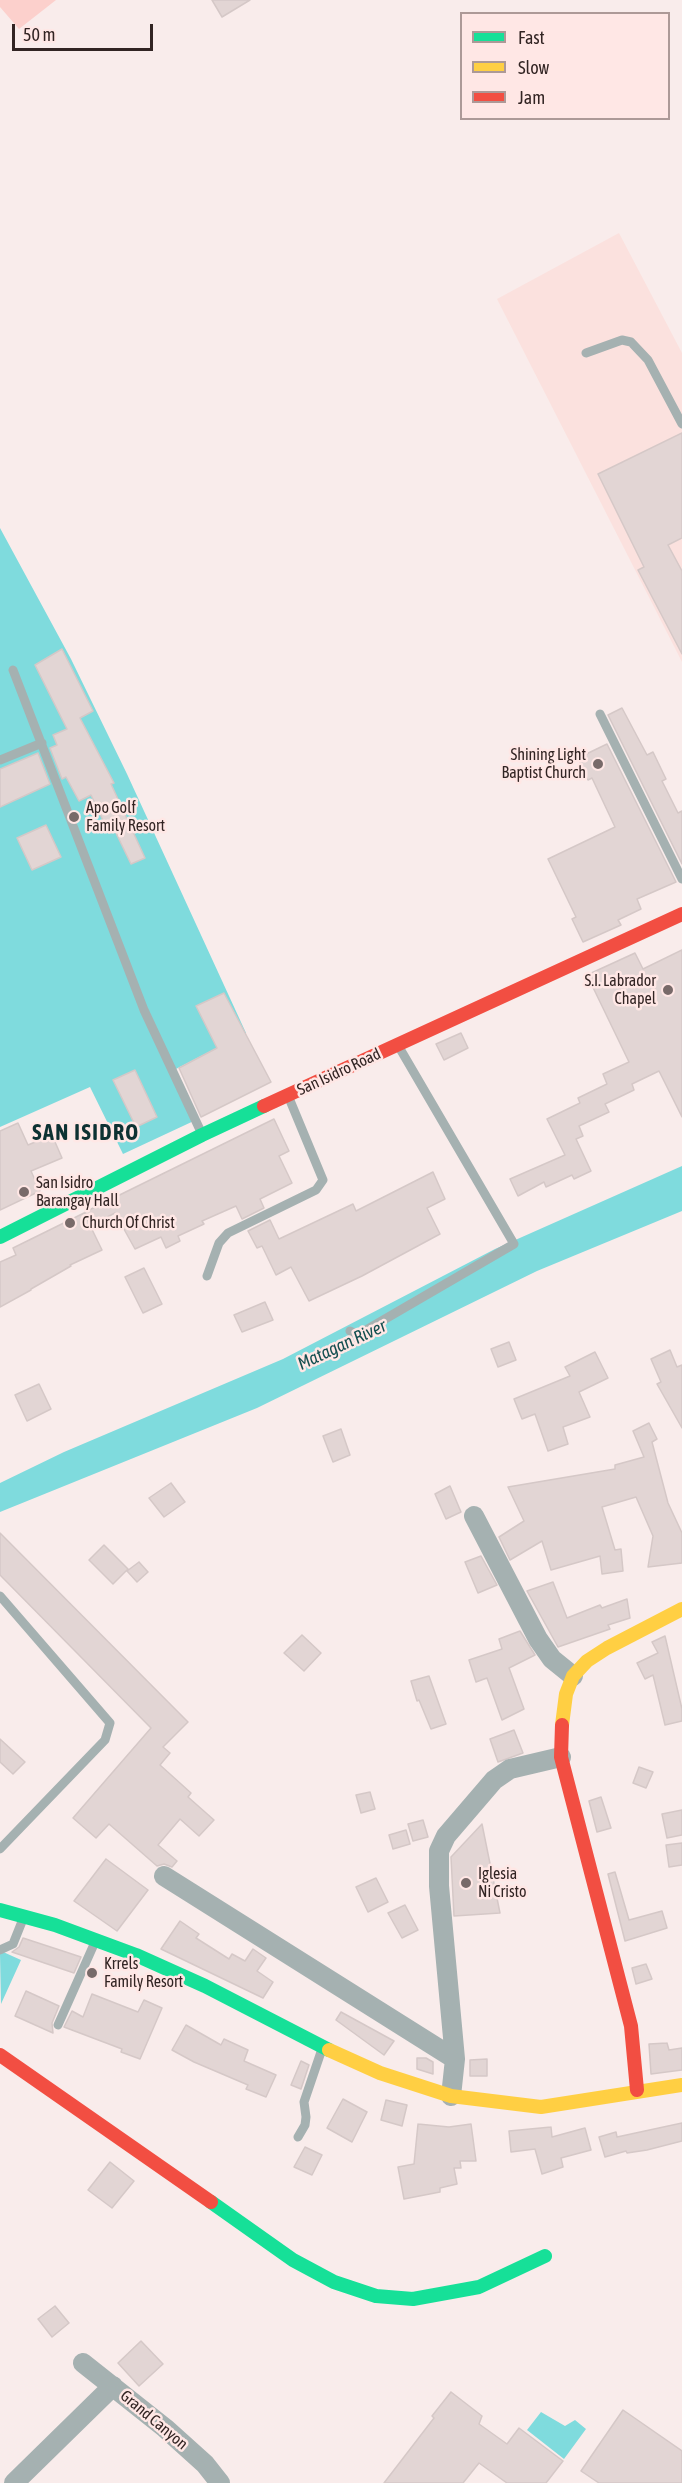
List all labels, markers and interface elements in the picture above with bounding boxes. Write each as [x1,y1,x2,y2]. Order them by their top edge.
scale bar [15,12,156,50]
legend [460,12,670,120]
text: 50 m [23,24,55,45]
text: Fast [518,27,545,48]
text: Slow [518,57,549,78]
text: Jam [518,87,545,108]
place label: Shining Light Baptist Church [502,745,586,783]
marker: Shining Light Baptist Church [591,757,605,771]
place label: Apo Golf Family Resort [86,798,165,836]
marker: Apo Golf Family Resort [67,810,81,824]
place label: S.I. Labrador Chapel [584,971,656,1009]
marker: S.I. Labrador Chapel [661,983,675,997]
street label: San Isidro Road [294,1044,384,1100]
district label: SAN ISIDRO [32,1120,140,1146]
place label: San Isidro Barangay Hall [36,1173,119,1211]
marker: San Isidro Barangay Hall [17,1185,31,1199]
place label: Church Of Christ [82,1213,175,1233]
marker: Church Of Christ [63,1216,77,1230]
water label: Matagan River [294,1315,390,1375]
place label: Iglesia Ni Cristo [478,1864,527,1902]
marker: Iglesia Ni Cristo [459,1876,473,1890]
place label: Krrels Family Resort [104,1954,183,1992]
marker: Krrels Family Resort [85,1966,99,1980]
street label: Grand Canyon [116,2386,192,2454]

